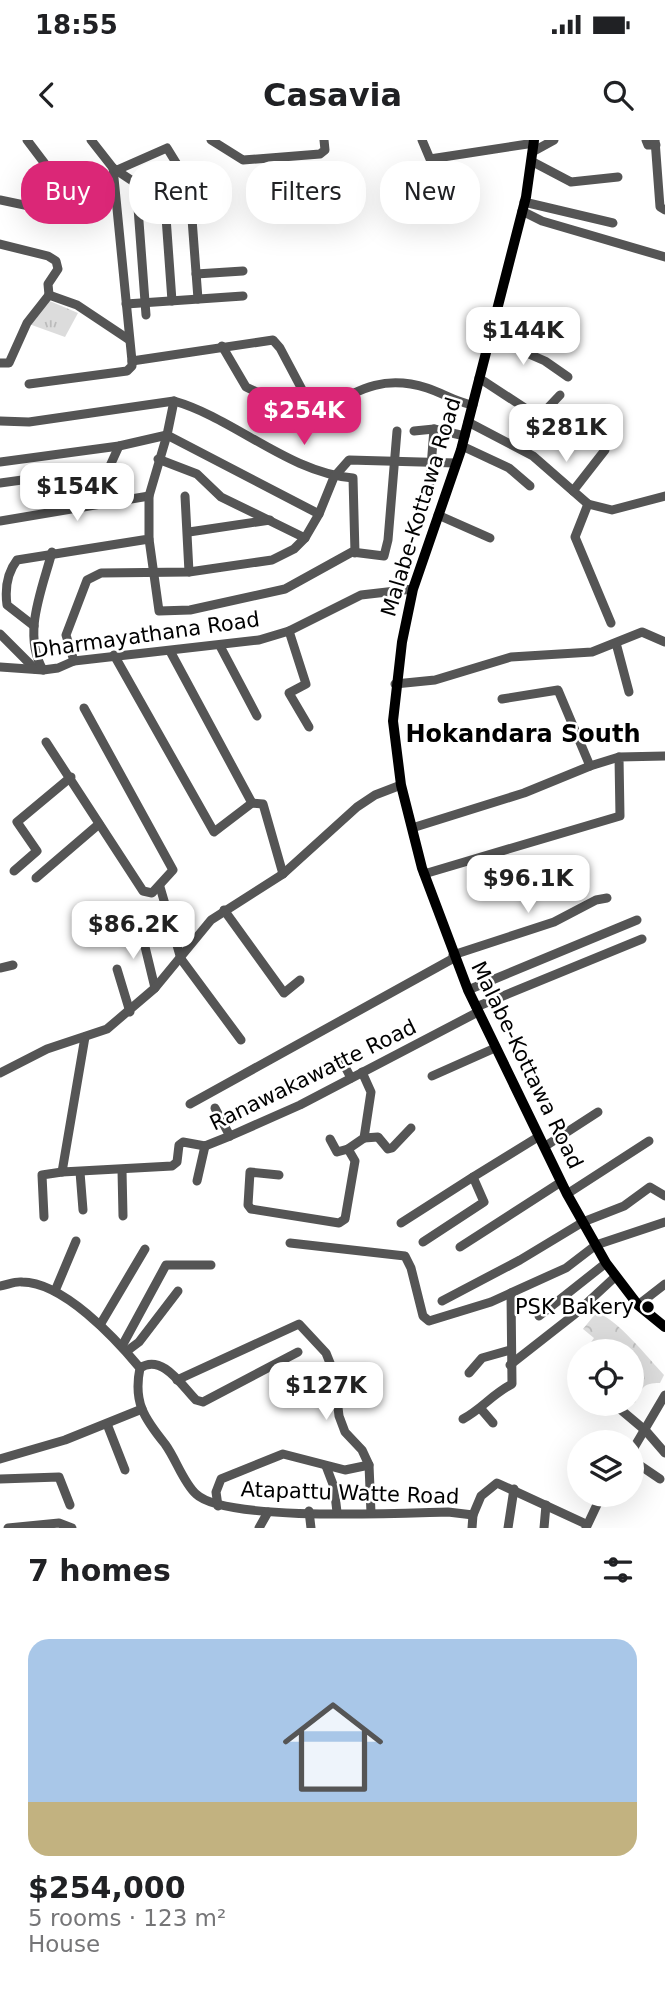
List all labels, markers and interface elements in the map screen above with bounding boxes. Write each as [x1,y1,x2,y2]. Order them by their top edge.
text: 18:55 [35,10,118,40]
icon: back [28,76,66,114]
text: Casavia [263,76,402,114]
icon: search [599,76,637,114]
chip: Buy [21,161,115,224]
chip: Rent [129,161,232,224]
chip: Filters [246,161,366,224]
chip: New [380,161,480,224]
pin: $144K [474,308,572,367]
text: $144K [482,317,564,343]
pin: $254K [255,387,353,447]
street label: Malabe-Kottawa Road [376,395,466,619]
text: $254K [263,397,345,423]
pin: $281K [517,404,615,464]
text: $281K [525,414,607,440]
pin: $154K [28,464,126,523]
text: $154K [36,473,118,499]
street label: Dharmayathana Road [31,607,261,663]
district label: Hokandara South [406,720,641,748]
pin: $96.1K [471,856,585,915]
text: $96.1K [483,865,573,891]
pin: $86.2K [76,902,190,961]
text: $86.2K [88,911,178,937]
street label: Malabe-Kottawa Road [466,957,588,1173]
street label: Ranawakawatte Road [206,1015,420,1135]
place label: PSK Bakery [515,1295,634,1319]
marker: PSK Bakery [640,1299,656,1315]
map controls [567,1339,644,1507]
button: locate [567,1339,644,1416]
pin: $127K [277,1362,375,1422]
text: $127K [285,1372,367,1398]
button: layers [567,1430,644,1507]
street label: Atapattu Watte Road [240,1477,460,1509]
icon: filters [599,1551,637,1589]
text: 7 homes [28,1553,171,1588]
icon: home [270,1684,396,1810]
text: $254,000 [28,1870,186,1905]
text: 5 rooms · 123 m² [28,1905,226,1931]
text: House [28,1931,100,1957]

